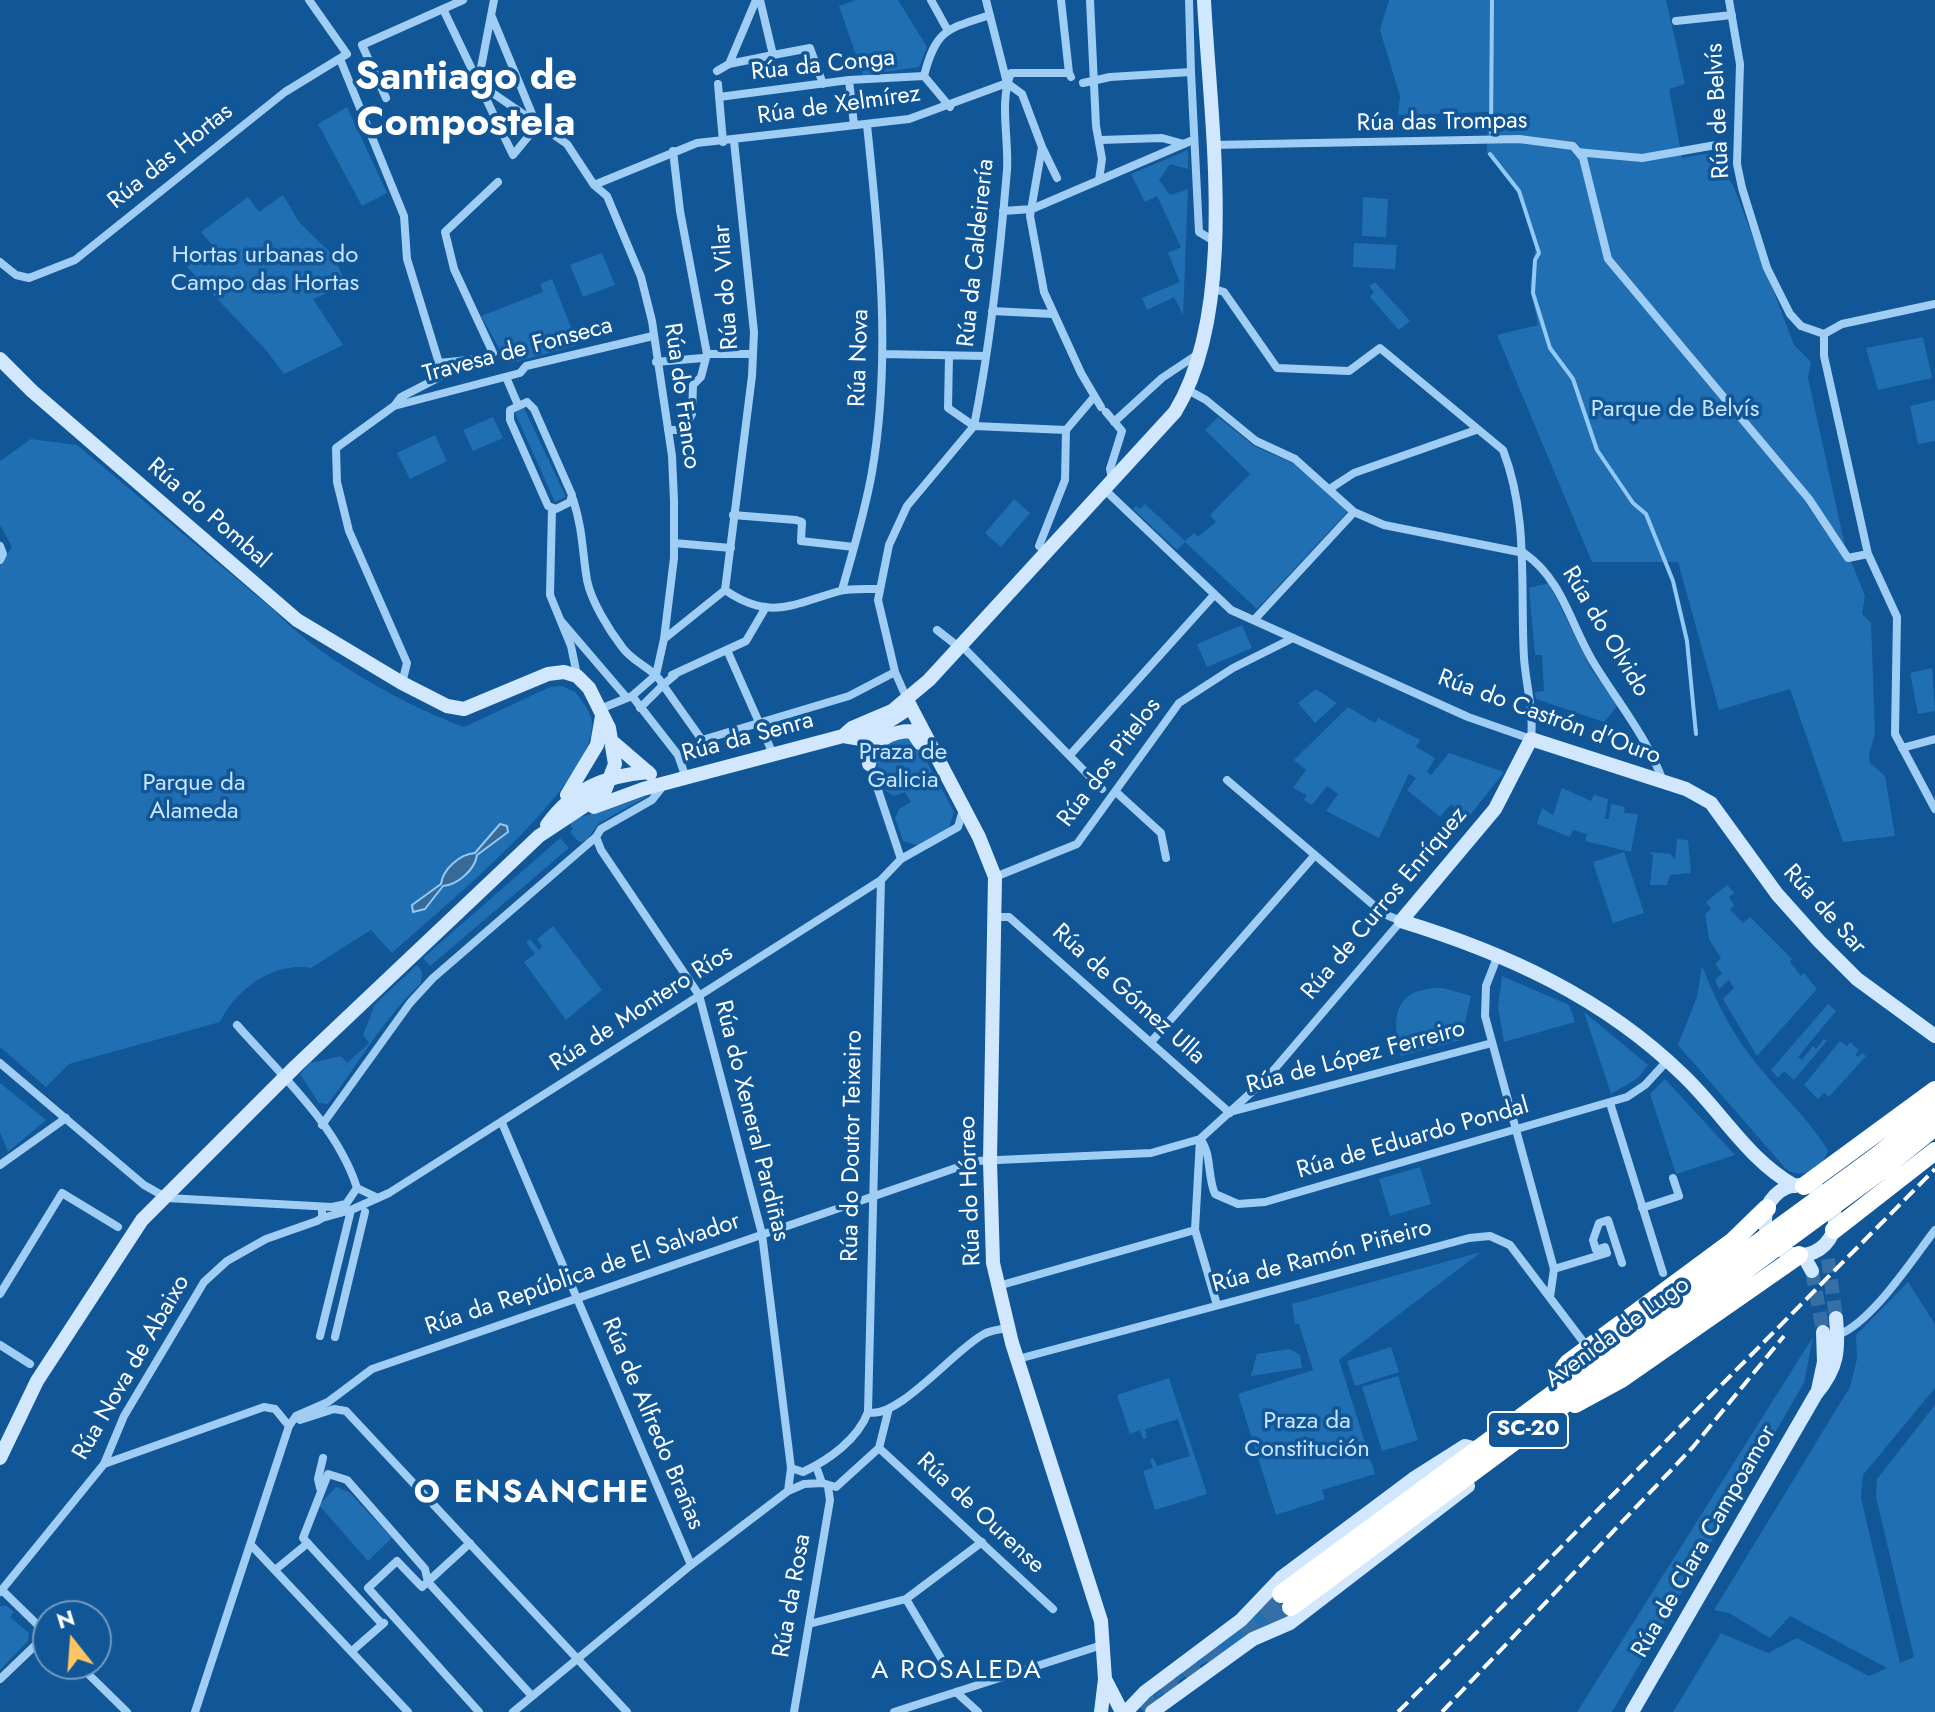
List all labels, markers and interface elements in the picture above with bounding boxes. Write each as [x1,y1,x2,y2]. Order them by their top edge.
street label: Rúa de Belvís [1701,42,1737,180]
street label: Rúa da Conga [750,44,896,88]
district label: Santiago de Compostela [355,55,577,149]
street label: Rúa de Xelmírez [756,80,922,132]
street label: Rúa das Hortas [103,98,239,216]
street label: Rúa das Trompas [1356,107,1528,139]
street label: Rúa da Caldeirería [953,157,1001,349]
street label: Rúa do Vilar [708,223,746,351]
park label: Hortas urbanas do Campo das Hortas [171,242,359,298]
street label: Rúa Nova [844,308,876,408]
street label: Travesa de Fonseca [420,312,616,390]
street label: Rúa do Franco [656,321,706,471]
park label: Parque de Belvís [1591,396,1759,424]
street label: Rúa do Pombal [141,453,275,575]
street label: Rúa do Olvido [1555,562,1655,702]
street label: Rúa do Castrón d'Ouro [1434,664,1664,772]
street label: Rúa dos Pitelos [1052,693,1168,833]
street label: Rúa da Senra [679,707,817,769]
park label: Praza de Galicia [859,739,947,795]
park label: Parque da Alameda [143,770,245,826]
street label: Rúa de Curros Enríquez [1296,802,1474,1006]
street label: Rúa de Sar [1776,859,1872,961]
street label: Rúa de Gómez Ulla [1045,919,1211,1071]
street label: Rúa de Montero Ríos [545,939,739,1079]
street label: Rúa do Xeneral Pardiñas [707,998,795,1244]
street label: Rúa de López Ferreiro [1244,1015,1468,1101]
street label: Rúa do Doutor Teixeiro [837,1030,869,1262]
street label: Rúa de Eduardo Pondal [1294,1092,1532,1186]
street label: Rúa do Hórreo [954,1115,988,1267]
street label: Rúa da República de El Salvador [422,1207,744,1343]
street label: Rúa de Ramón Piñeiro [1209,1214,1435,1300]
street label: Rúa Nova de Abaixo [67,1270,197,1466]
street label: Avenida de Lugo [1540,1271,1696,1395]
street label: Rúa de Alfredo Brañas [594,1314,710,1534]
park label: Praza da Constitución [1244,1408,1370,1464]
road number: SC-20 [1488,1412,1568,1448]
street label: Rúa de Clara Campoamor [1627,1421,1783,1663]
street label: Rúa de Ourense [910,1447,1050,1581]
district label: O ENSANCHE [414,1475,650,1513]
street label: Rúa da Rosa [768,1532,818,1660]
north arrow [32,1600,112,1680]
text: N [53,1601,79,1637]
district label: A ROSALEDA [871,1656,1043,1688]

